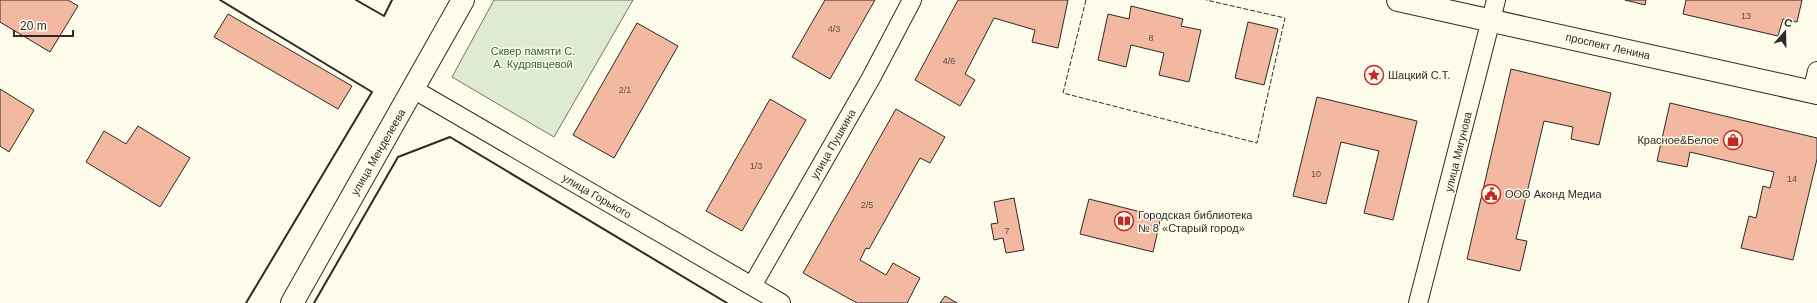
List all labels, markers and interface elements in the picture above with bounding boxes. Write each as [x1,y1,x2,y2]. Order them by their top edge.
house number: 13 [1741,11,1751,21]
scale bar [14,12,73,38]
north arrow [1765,12,1805,52]
text: С [1783,16,1794,30]
text: 20 m [20,19,47,33]
house number: 4/3 [828,24,840,34]
street label: проспект Ленина [1564,30,1652,62]
house number: 8 [1148,33,1154,43]
park label: Сквер памяти С. А. Кудрявцевой [491,45,575,70]
house number: 4/6 [943,56,955,66]
place icon: Шацкий С.Т. [1363,64,1385,86]
place label: Шацкий С.Т. [1388,69,1450,81]
house number: 2/1 [619,85,631,95]
street label: улица Менделеева [348,106,408,197]
street label: улица Пушкина [808,106,858,181]
street label: улица Мигунова [1442,110,1474,193]
shop icon: Красное&Белое [1722,129,1744,151]
place label: Красное&Белое [1637,134,1719,146]
house number: 1/3 [750,161,762,171]
house number: 10 [1311,169,1321,179]
street label: улица Горького [560,171,634,221]
house number: 14 [1787,174,1797,184]
public building icon: ООО Аконд Медиа [1480,183,1502,205]
place label: ООО Аконд Медиа [1505,188,1602,200]
house number: 2/5 [861,200,873,210]
place label: Городская библиотека № 8 «Старый город» [1138,209,1253,234]
library icon: Городская библиотека № 8 «Старый город» [1113,210,1135,232]
house number: 7 [1004,226,1010,236]

